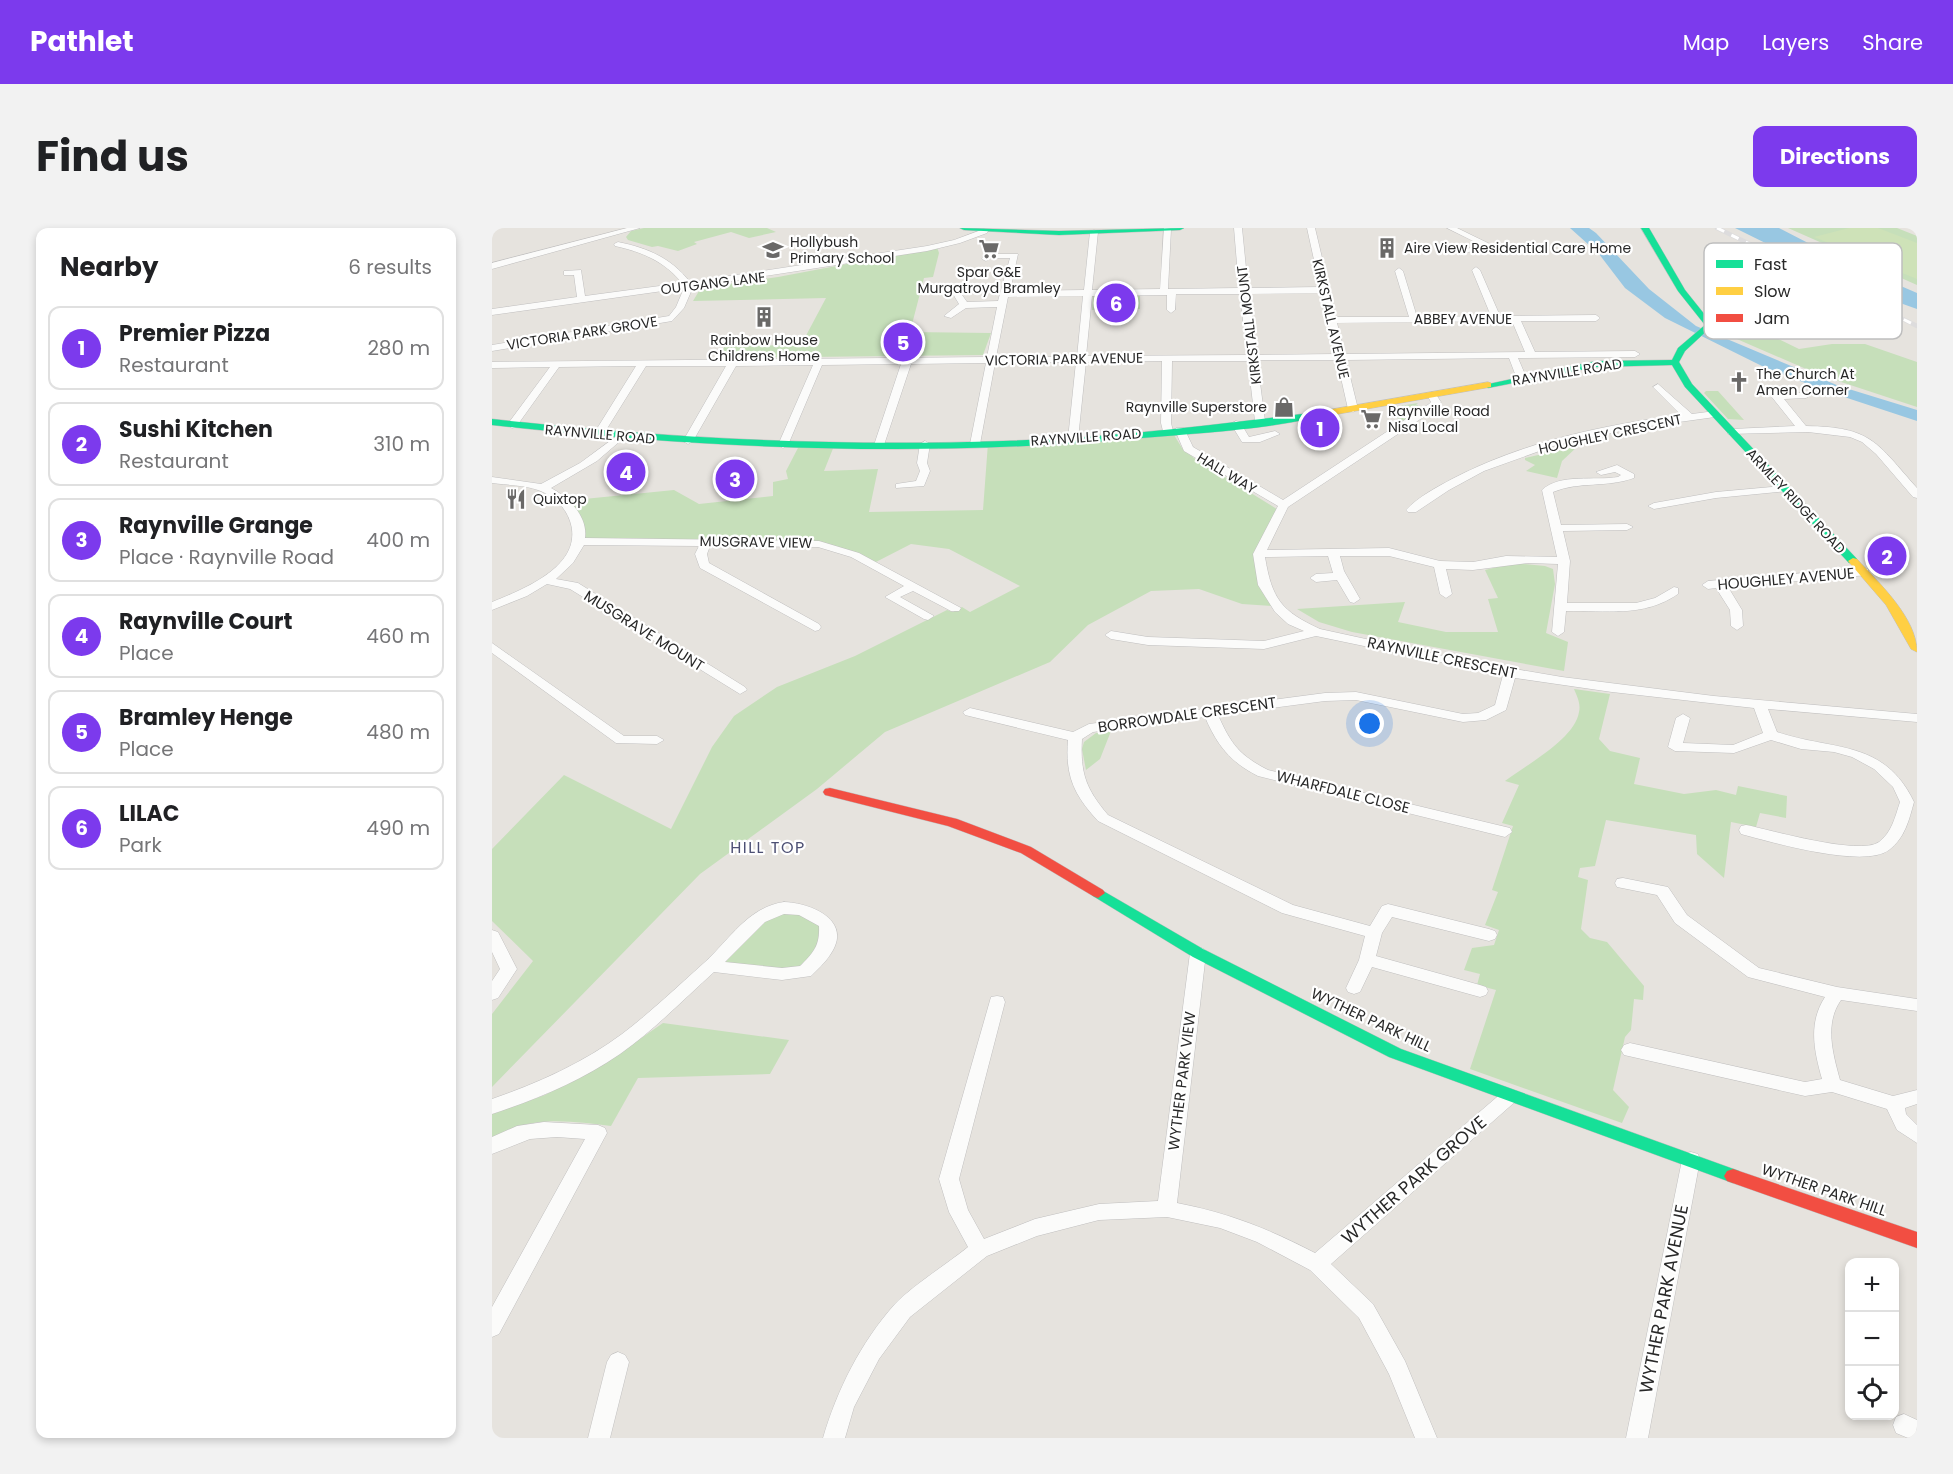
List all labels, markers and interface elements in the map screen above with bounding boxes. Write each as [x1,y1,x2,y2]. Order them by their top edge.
text: Pathlet [30,22,134,61]
text: Map [1683,28,1729,57]
text: Layers [1762,28,1829,57]
text: Share [1862,28,1923,57]
button: Directions [1753,126,1917,187]
text: Find us [36,127,189,186]
place label: Hollybush Primary School [790,232,895,268]
building icon: Aire View Residential Care Home [1375,236,1399,260]
supermarket icon: Spar G&E Murgatroyd Bramley [977,237,1001,261]
school or university icon: Hollybush Primary School [761,238,785,262]
place label: Aire View Residential Care Home [1404,238,1632,258]
legend [1704,243,1902,339]
text: Nearby [60,249,158,285]
text: 6 results [348,253,432,281]
text: Fast [1754,253,1787,276]
street label: KIRKSTALL AVENUE [1307,257,1355,381]
place label: Spar G&E Murgatroyd Bramley [917,262,1061,298]
street label: KIRKSTALL MOUNT [1232,264,1266,386]
street label: OUTGANG LANE [660,267,766,299]
pin: 6 [1096,280,1136,326]
text: Slow [1754,280,1791,303]
building icon: Rainbow House Childrens Home [752,305,776,329]
text: Jam [1754,307,1790,330]
street label: ABBEY AVENUE [1414,309,1512,329]
street label: VICTORIA PARK GROVE [505,311,659,355]
text: Premier Pizza [119,318,270,349]
pin: 5 [884,320,922,364]
place label: Rainbow House Childrens Home [708,330,820,366]
text: 1 [78,334,85,362]
text: 280 m [367,334,430,362]
street label: VICTORIA PARK AVENUE [985,348,1143,370]
text: Restaurant [119,351,229,379]
street label: RAYNVILLE ROAD [1511,353,1623,391]
place label: The Church At Amen Corner [1756,364,1855,400]
church icon: The Church At Amen Corner [1727,370,1751,394]
shop icon: Raynville Superstore [1272,395,1296,419]
place label: Raynville Superstore [1126,397,1267,417]
place label: Raynville Road Nisa Local [1388,401,1490,437]
pin: 1 [1300,406,1340,450]
supermarket icon: Raynville Road Nisa Local [1359,407,1383,431]
street label: HOUGHLEY CRESCENT [1537,409,1684,459]
text: Sushi Kitchen [119,414,273,445]
street label: RAYNVILLE ROAD [544,419,656,449]
street label: RAYNVILLE ROAD [1030,423,1142,451]
text: 2 [76,430,87,458]
text: 310 m [373,430,430,458]
street label: ARMLEY RIDGE ROAD [1742,444,1850,558]
text: Restaurant [119,447,229,475]
street label: HALL WAY [1193,447,1261,499]
pin: 4 [606,450,646,494]
pin: 3 [716,456,754,502]
restaurant icon: Quixtop [504,487,528,511]
place label: Quixtop [533,489,587,509]
text: Raynville Grange [119,510,313,541]
text: 3 [75,526,88,554]
text: 400 m [366,526,430,554]
street label: MUSGRAVE VIEW [699,531,813,553]
pin: 2 [1868,534,1906,578]
text: Place · Raynville Road [119,543,334,571]
street label: HOUGHLEY AVENUE [1716,562,1855,595]
street label: MUSGRAVE MOUNT [580,585,708,676]
text: Raynville Court [119,606,292,637]
text: 4 [75,622,88,650]
text: 460 m [366,622,430,650]
street label: RAYNVILLE CRESCENT [1365,631,1519,684]
text: Place [119,639,174,667]
street label: BORROWDALE CRESCENT [1096,692,1277,737]
text: Bramley Henge [119,702,293,733]
your location [1355,709,1384,738]
text: 5 [75,718,88,746]
text: 480 m [366,718,430,746]
text: Place [119,735,174,763]
street label: WHARFDALE CLOSE [1274,765,1412,818]
text: LILAC [119,798,179,829]
text: 6 [75,814,88,842]
text: 490 m [366,814,430,842]
text: Park [119,831,162,859]
district label: HILL TOP [730,836,806,859]
street label: WYTHER PARK HILL [1308,982,1435,1057]
street label: WYTHER PARK VIEW [1163,1010,1200,1152]
street label: WYTHER PARK GROVE [1336,1110,1492,1250]
street label: WYTHER PARK HILL [1759,1158,1890,1221]
street label: WYTHER PARK AVENUE [1633,1202,1694,1395]
map controls [1845,1258,1899,1420]
button: + [1845,1258,1899,1312]
button: − [1845,1312,1899,1366]
button: locate [1845,1366,1899,1420]

